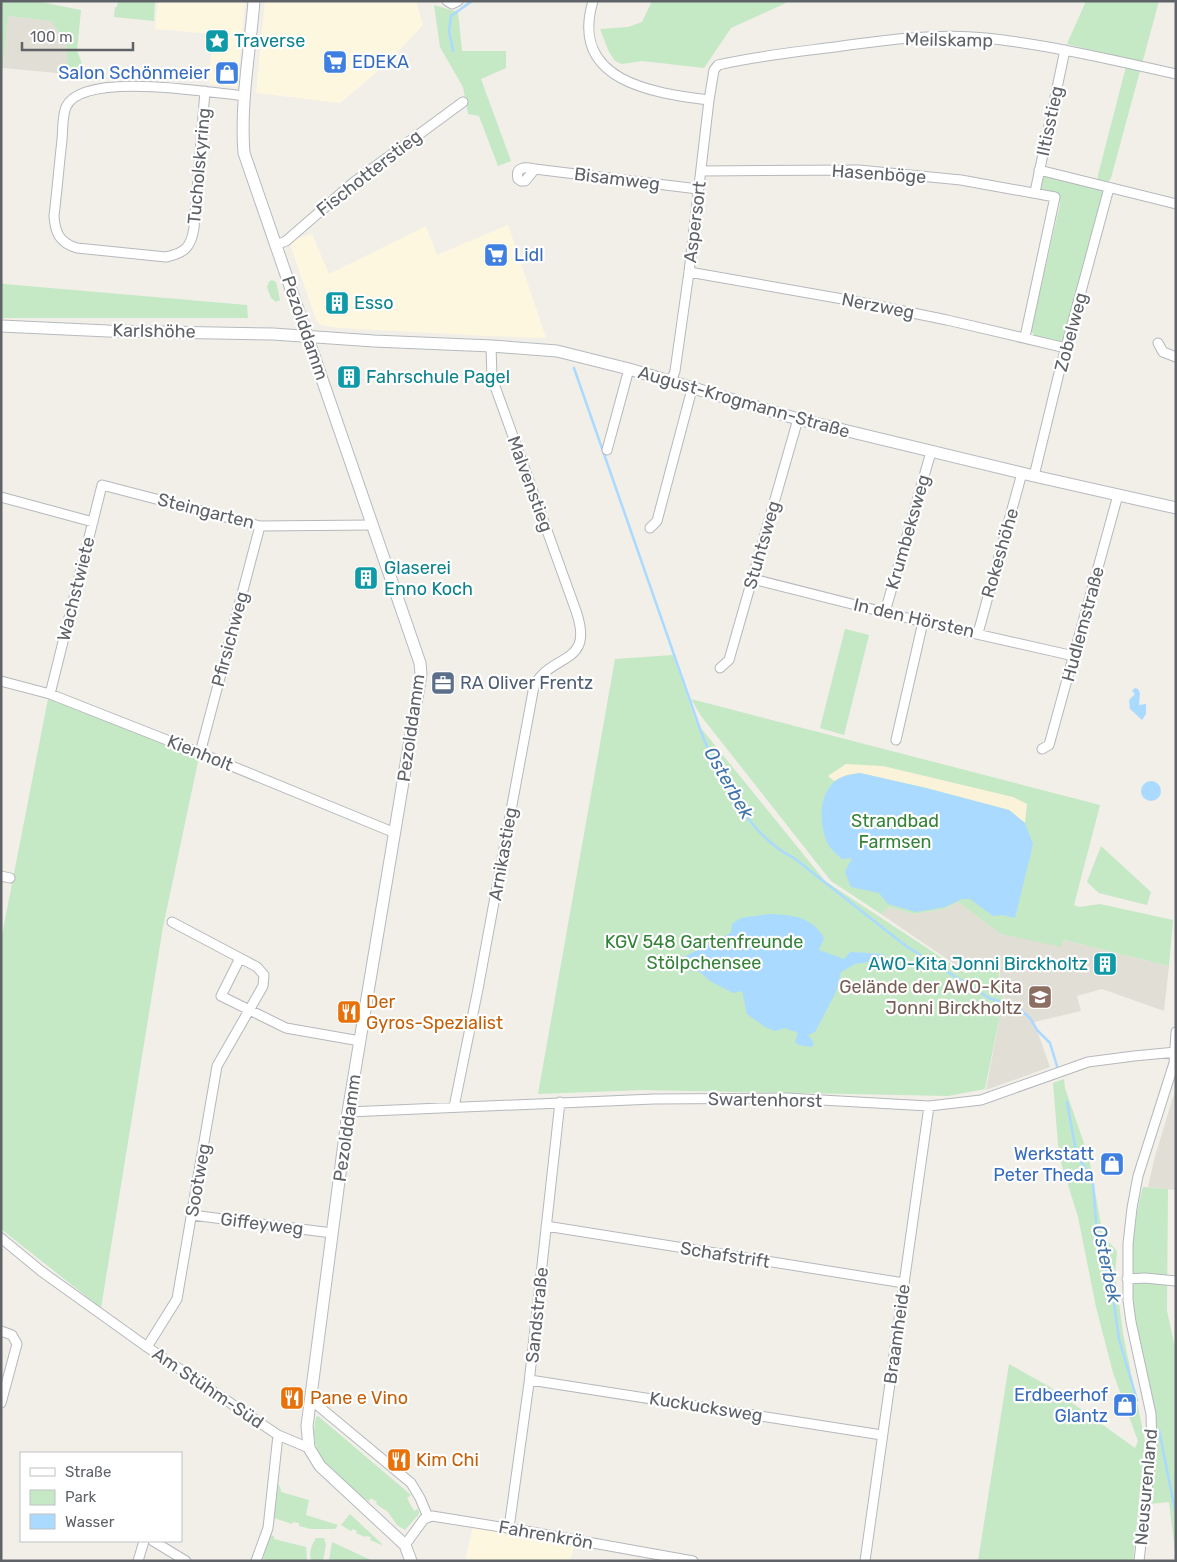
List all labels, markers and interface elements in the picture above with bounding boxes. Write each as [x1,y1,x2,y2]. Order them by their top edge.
scale bar [22,20,134,52]
text: 100 m [30,28,72,46]
place icon: Traverse [204,28,230,54]
street label: Meilskamp [905,28,993,52]
place label: Traverse [234,30,305,52]
supermarket icon: EDEKA [322,49,348,75]
place label: EDEKA [352,51,409,73]
shop icon: Salon Schönmeier [214,60,240,86]
place label: Salon Schönmeier [58,62,210,84]
street label: Iltisstieg [1032,84,1068,158]
street label: Tucholskyring [183,107,215,225]
street label: Fischotterstieg [312,125,426,221]
street label: Hasenböge [831,160,927,188]
street label: Bisamweg [573,163,661,195]
street label: Aspersort [679,180,711,264]
supermarket icon: Lidl [483,242,509,268]
place label: Lidl [514,244,544,266]
street label: Pezolddamm [277,273,333,383]
street label: Nerzweg [840,288,916,324]
building icon: Esso [324,290,350,316]
street label: Zobelweg [1050,290,1092,374]
place label: Esso [354,292,394,314]
street label: Karlshöhe [112,319,196,343]
street label: August-Krogmann-Straße [636,361,852,443]
building icon: Fahrschule Pagel [336,364,362,390]
place label: Fahrschule Pagel [366,366,510,388]
street label: Malvenstieg [502,433,558,535]
street label: Krumbeksweg [881,472,935,592]
street label: Steingarten [155,488,257,534]
street label: Stuhtsweg [739,498,785,592]
street label: Rokeshöhe [977,506,1023,600]
street label: Wachstwiete [52,534,100,644]
place label: Glaserei Enno Koch [384,557,473,600]
street label: Hudlemstraße [1057,564,1109,684]
building icon: Glaserei Enno Koch [353,565,379,591]
street label: Pfirsichweg [207,589,253,689]
street label: In den Hörsten [851,593,977,643]
office icon: RA Oliver Frentz [430,670,456,696]
place label: RA Oliver Frentz [460,672,593,694]
street label: Pezolddamm [393,673,429,783]
street label: Kienholt [164,730,236,776]
water label: Osterbek [699,743,759,823]
street label: Arnikastieg [484,806,522,902]
park label: Strandbad Farmsen [851,810,939,853]
park label: KGV 548 Gartenfreunde Stölpchensee [605,931,803,974]
building icon: AWO-Kita Jonni Birckholtz [1092,951,1118,977]
place label: AWO-Kita Jonni Birckholtz [868,953,1088,975]
place label: Gelände der AWO-Kita Jonni Birckholtz [839,976,1022,1019]
school or university icon: Gelände der AWO-Kita Jonni Birckholtz [1027,984,1053,1010]
place label: Der Gyros-Spezialist [366,991,503,1034]
restaurant icon: Der Gyros-Spezialist [336,999,362,1025]
street label: Pezolddamm [329,1073,365,1183]
street label: Swartenhorst [708,1088,822,1112]
street label: Sootweg [181,1142,215,1218]
place label: Werkstatt Peter Theda [993,1143,1094,1186]
shop icon: Werkstatt Peter Theda [1099,1151,1125,1177]
street label: Giffeyweg [219,1208,305,1240]
water label: Osterbek [1087,1223,1127,1305]
street label: Schafstrift [679,1237,771,1273]
street label: Sandstraße [521,1266,553,1364]
street label: Braamheide [879,1283,915,1385]
street label: Am Stühm-Süd [148,1343,268,1433]
place label: Erdbeerhof Glantz [1014,1384,1108,1427]
restaurant icon: Pane e Vino [279,1385,305,1411]
place label: Pane e Vino [310,1387,408,1409]
street label: Kuckucksweg [648,1387,764,1427]
shop icon: Erdbeerhof Glantz [1112,1392,1138,1418]
street label: Neusurenland [1130,1428,1162,1546]
restaurant icon: Kim Chi [386,1447,412,1473]
place label: Kim Chi [416,1449,479,1471]
legend [20,1452,182,1542]
text: Straße [65,1463,111,1481]
text: Park [65,1488,96,1506]
text: Wasser [65,1513,115,1531]
street label: Fahrenkrön [497,1516,595,1554]

